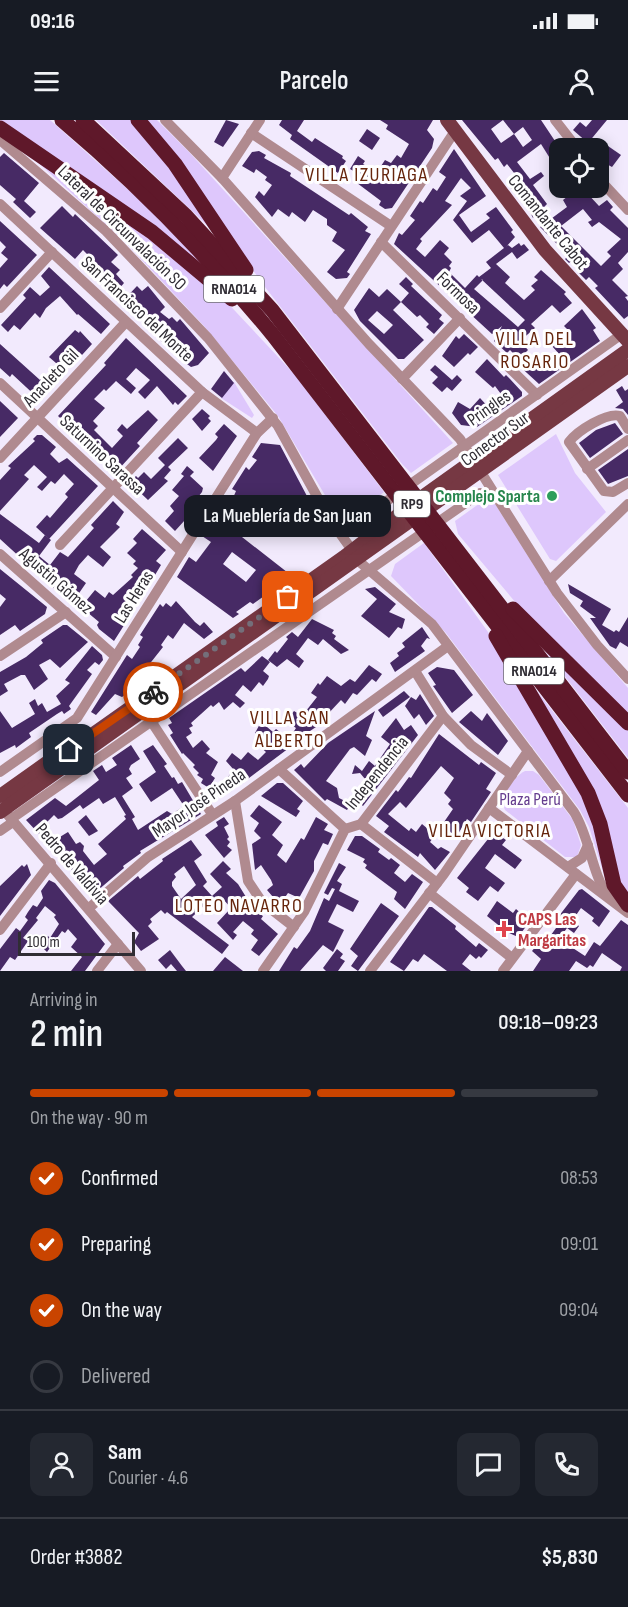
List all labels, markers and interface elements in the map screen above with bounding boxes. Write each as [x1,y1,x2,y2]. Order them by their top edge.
text: 09:16 [30,8,75,35]
icon: menu [30,65,63,98]
text: Parcelo [279,65,349,97]
icon: person [565,65,598,98]
map controls [549,138,609,198]
button: locate [549,138,609,198]
street label: Lateral de Circunvalación SO [54,161,190,295]
district label: VILLA IZURIAGA [305,163,429,187]
street label: Comandante Cabot [503,170,593,274]
street label: San Francisco del Monte [77,252,197,366]
street label: Formosa [432,268,484,319]
road number: RNA014 [204,276,264,302]
district label: VILLA DEL ROSARIO [496,327,574,374]
street label: Anacleto Gil [18,345,83,412]
street label: Pringles [463,386,515,430]
street label: Conector Sur [457,407,533,471]
street label: Saturnino Sarassa [55,411,149,500]
place label: Complejo Sparta [435,486,540,507]
marker: Complejo Sparta [545,489,559,503]
road number: RP9 [394,491,430,517]
callout: La Mueblería de San Juan [184,495,392,537]
text: La Mueblería de San Juan [203,504,372,528]
street label: Agustín Gómez [14,543,97,619]
street label: Las Heras [110,567,158,627]
pin [262,571,313,622]
icon: bag [271,580,304,613]
road number: RNA014 [504,658,564,684]
courier [123,662,183,722]
icon: bike [137,676,170,709]
district label: VILLA SAN ALBERTO [250,706,330,753]
pin [43,724,94,775]
street label: Independencia [341,732,413,814]
icon: home [52,733,85,766]
street label: Mayor José Pineda [148,764,250,842]
park label: Plaza Perú [499,789,561,810]
street label: Pedro de Valdivia [31,819,113,909]
district label: VILLA VICTORIA [429,819,551,843]
district label: LOTEO NAVARRO [175,894,303,918]
place label: CAPS Las Margaritas [518,909,586,951]
marker: CAPS Las Margaritas [495,920,513,938]
scale bar [18,929,135,956]
text: 100 m [27,933,60,952]
text: Arriving in [30,988,98,1012]
text: 09:18–09:23 [498,1009,598,1036]
text: 2 min [30,1011,103,1058]
text: On the way · 90 m [30,1106,148,1130]
icon: check [30,1162,63,1195]
text: Confirmed [81,1165,158,1192]
text: 08:53 [560,1166,598,1190]
icon: check [30,1228,63,1261]
text: Preparing [81,1231,151,1258]
text: 09:01 [561,1232,598,1256]
icon: check [30,1294,63,1327]
text: On the way [81,1297,162,1324]
text: 09:04 [559,1298,598,1322]
text: Delivered [81,1363,150,1390]
button: person [30,1433,93,1496]
button: chat [457,1433,520,1496]
button: phone [535,1433,598,1496]
text: Sam [108,1439,142,1466]
text: Courier · 4.6 [108,1466,188,1490]
text: Order #3882 [30,1544,123,1571]
text: $5,830 [541,1544,598,1571]

